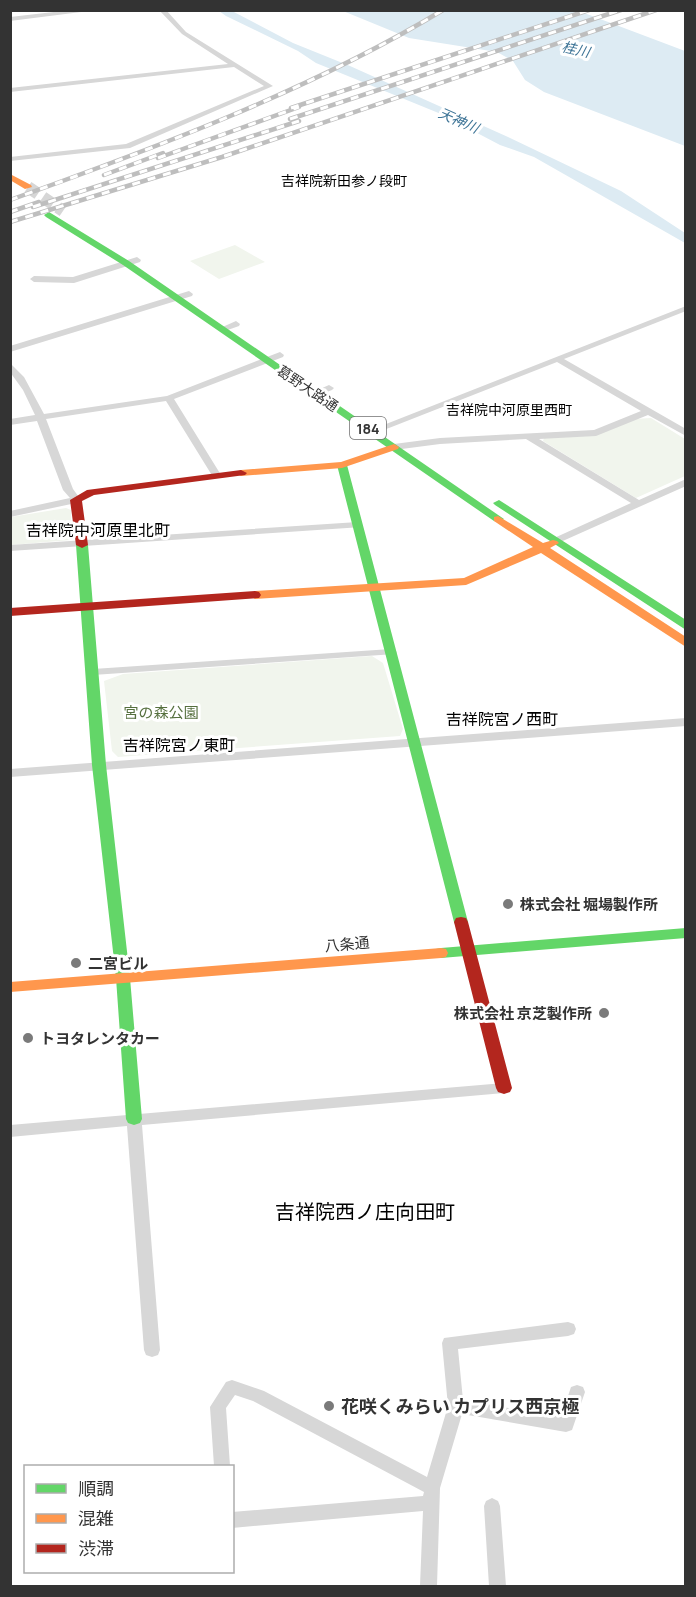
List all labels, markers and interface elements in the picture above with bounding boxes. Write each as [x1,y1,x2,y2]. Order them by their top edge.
water label: 桂川 [560,37,594,62]
water label: 天神川 [436,103,484,138]
district label: 吉祥院新田参ノ段町 [281,171,407,190]
street label: 葛野大路通 [274,361,342,415]
district label: 吉祥院中河原里西町 [446,400,572,419]
road number: 184 [350,417,386,439]
district label: 吉祥院中河原里北町 [26,519,170,541]
park label: 宮の森公園 [123,702,199,723]
district label: 吉祥院宮ノ西町 [446,708,558,730]
district label: 吉祥院宮ノ東町 [123,734,235,756]
place label: 株式会社 堀場製作所 [520,894,658,915]
marker: 株式会社 堀場製作所 [501,897,515,911]
street label: 八条通 [324,932,370,956]
place label: 二宮ビル [88,953,148,974]
marker: 二宮ビル [69,956,83,970]
place label: 株式会社 京芝製作所 [454,1003,592,1024]
marker: 株式会社 京芝製作所 [597,1006,611,1020]
place label: トヨタレンタカー [40,1028,160,1049]
marker: トヨタレンタカー [21,1031,35,1045]
district label: 吉祥院西ノ庄向田町 [275,1198,455,1225]
place label: 花咲くみらい カプリス西京極 [341,1394,579,1418]
marker: 花咲くみらい カプリス西京極 [322,1399,336,1413]
legend [24,1465,234,1573]
text: 順調 [78,1476,114,1500]
text: 混雑 [78,1506,114,1530]
text: 渋滞 [78,1536,114,1560]

